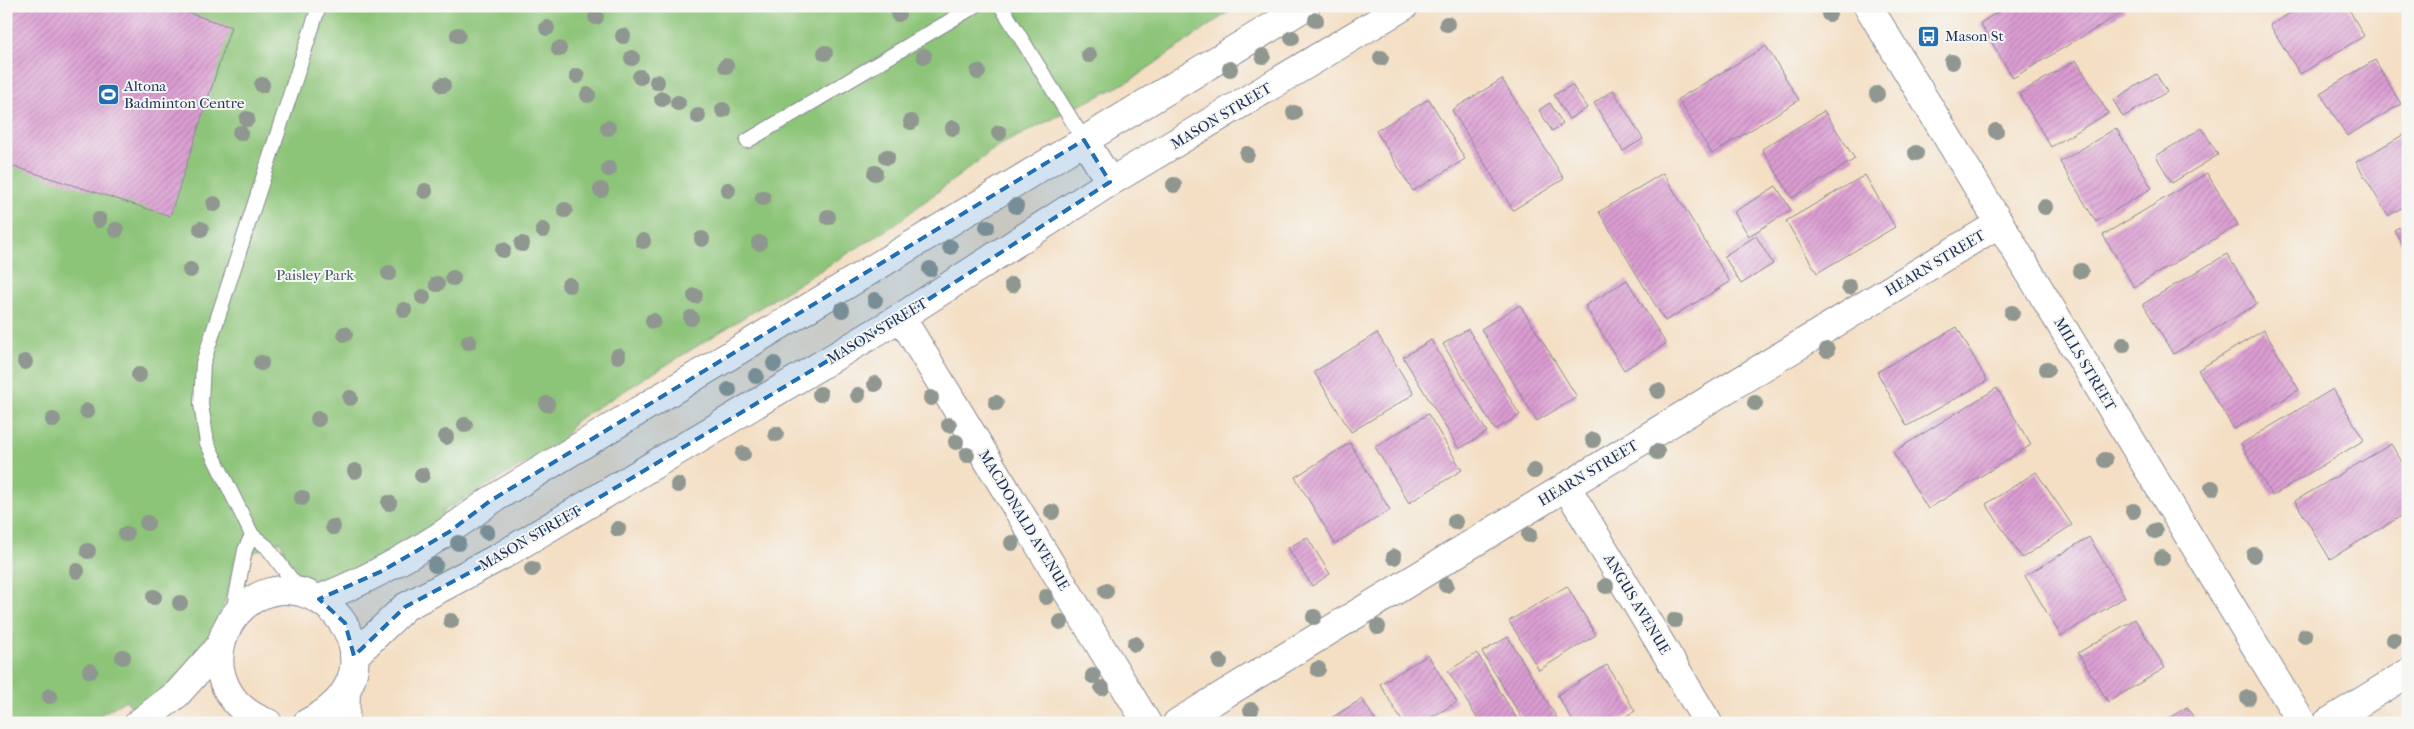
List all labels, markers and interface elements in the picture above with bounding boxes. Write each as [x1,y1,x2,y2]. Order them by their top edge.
bus stop icon: Mason St [1917,24,1941,48]
place label: Mason St [1945,27,2004,45]
place label: Altona Badminton Centre [123,77,245,112]
street label: MASON STREET [1167,78,1276,153]
sports icon: Altona Badminton Centre [96,83,120,107]
street label: HEARN STREET [1882,226,1989,300]
park label: Paisley Park [276,266,354,284]
street label: MASON STREET [823,293,932,368]
street label: MILLS STREET [2050,314,2120,415]
street label: HEARN STREET [1535,436,1642,510]
street label: MACDONALD AVENUE [975,446,1073,594]
street label: MASON STREET [476,501,585,574]
street label: ANGUS AVENUE [1599,550,1674,658]

